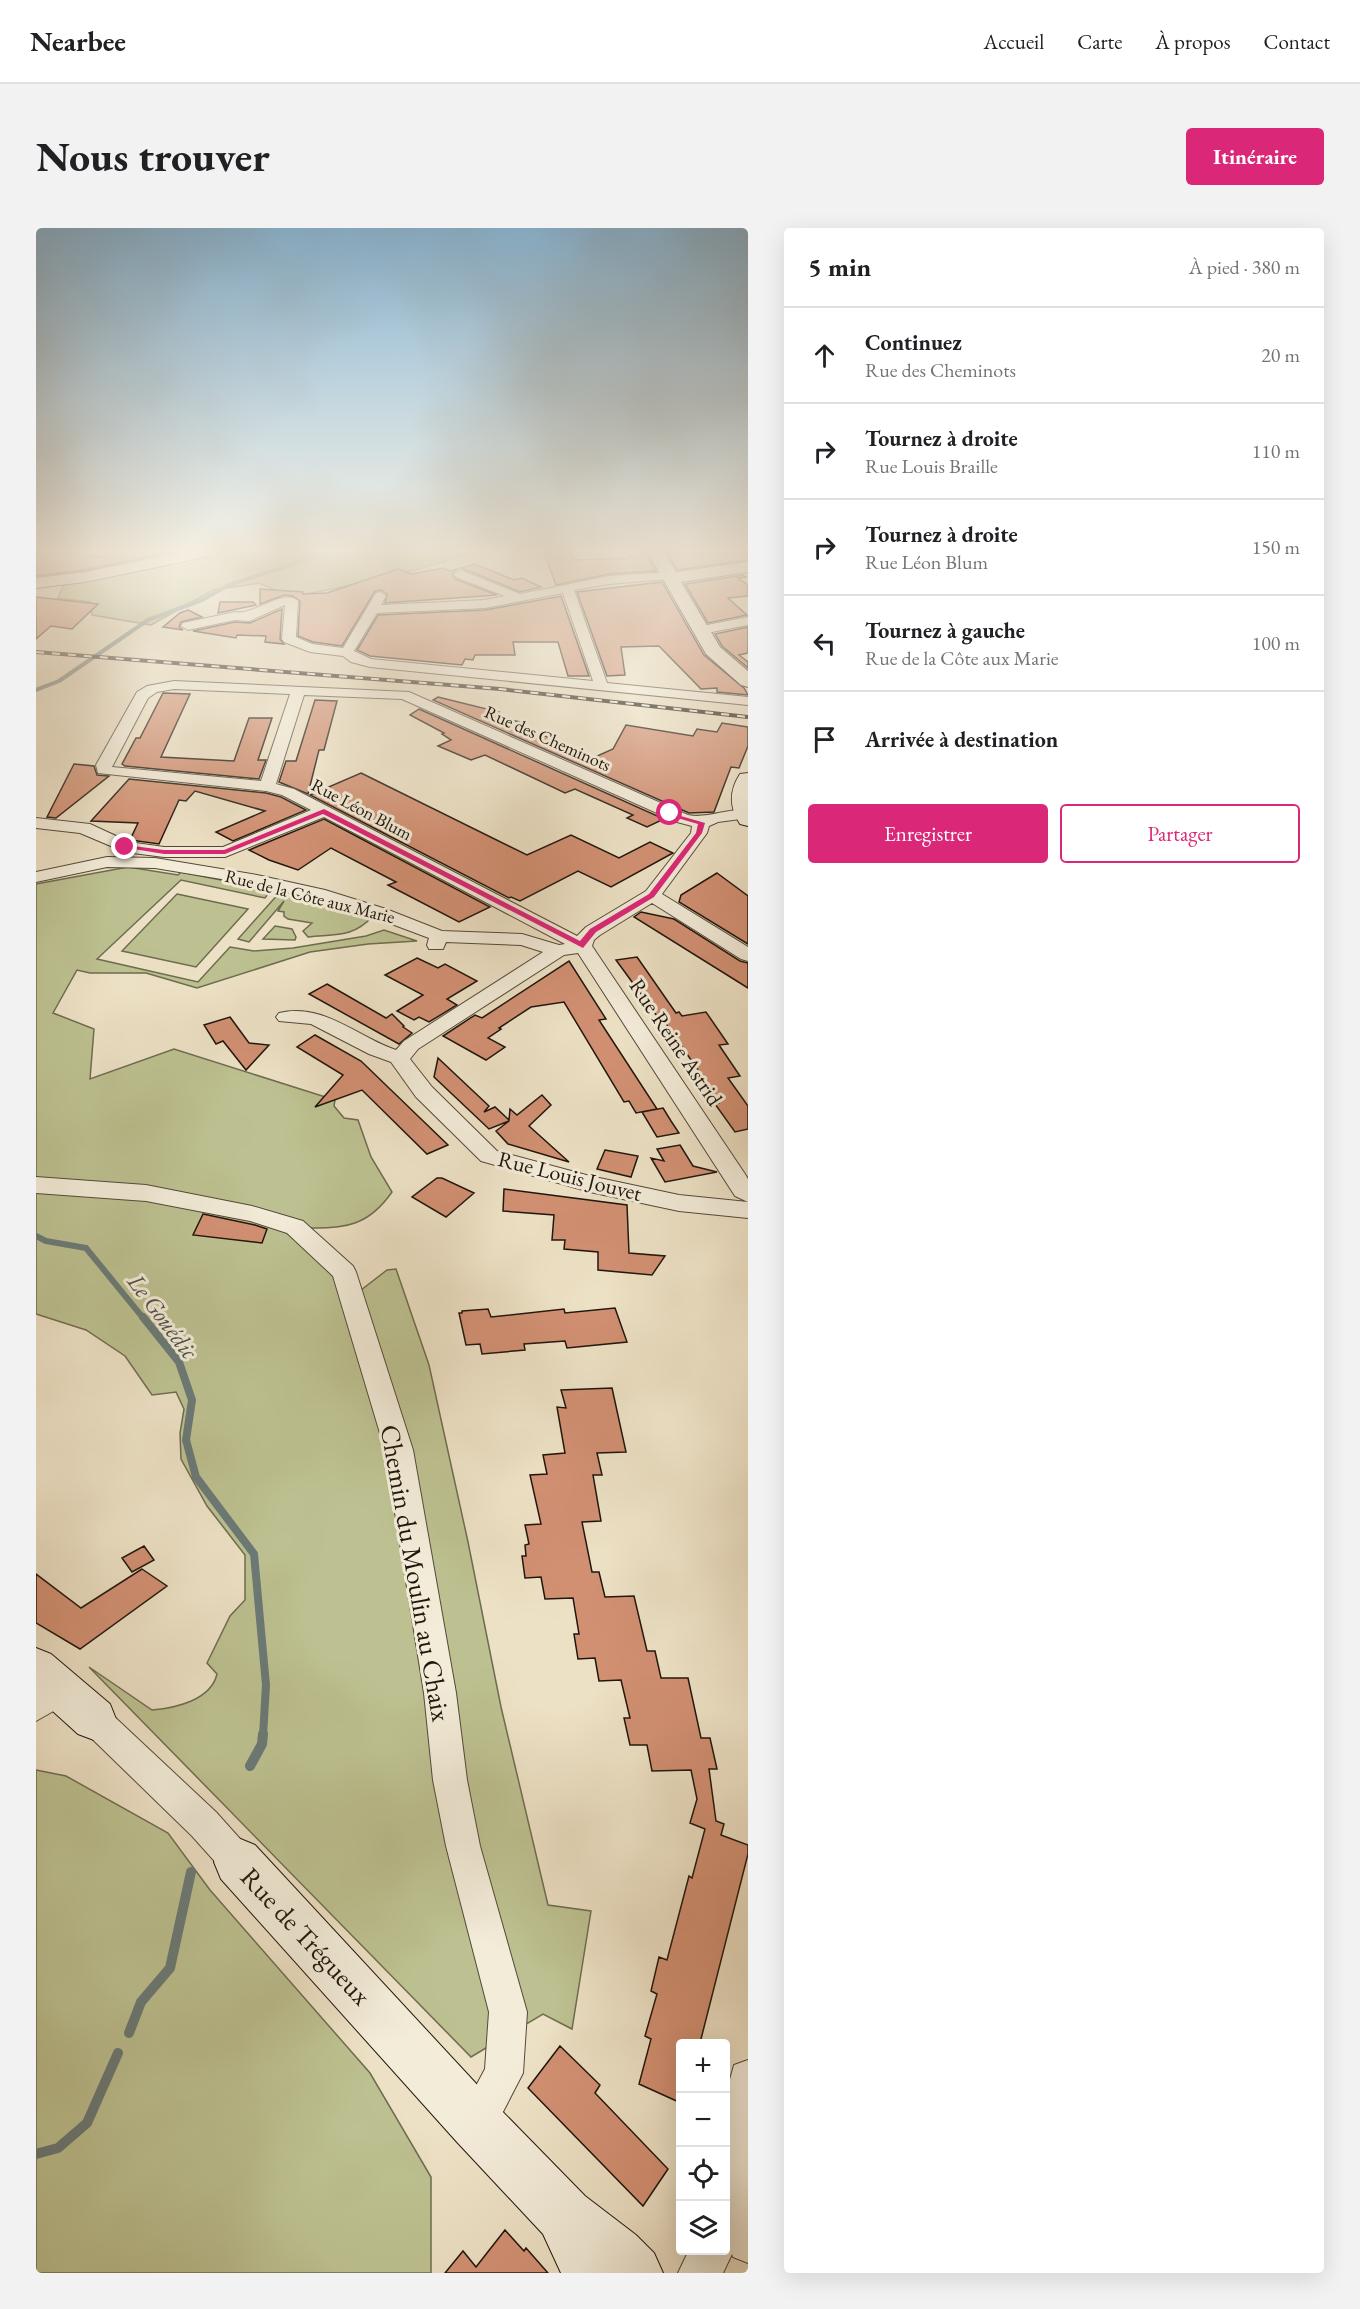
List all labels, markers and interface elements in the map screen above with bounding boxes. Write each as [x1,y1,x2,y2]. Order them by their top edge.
text: Nearbee [30,23,126,59]
text: Accueil [984,28,1044,55]
text: Carte [1077,28,1122,55]
text: À propos [1155,28,1230,55]
text: Contact [1263,28,1330,55]
button: Itinéraire [1186,128,1324,185]
text: Nous trouver [36,129,270,184]
text: 5 min [808,250,871,284]
text: À pied · 380 m [1189,254,1300,280]
text: Continuez [865,328,962,357]
icon: ahead [808,339,841,372]
text: 20 m [1261,342,1300,368]
text: Rue des Cheminots [865,357,1016,383]
text: Tournez à droite [865,424,1018,453]
icon: right [808,435,841,468]
text: 110 m [1252,438,1300,464]
text: Rue Louis Braille [865,453,998,479]
text: Tournez à droite [865,520,1018,549]
icon: right [808,531,841,564]
text: 150 m [1252,534,1300,560]
text: Rue Léon Blum [865,549,988,575]
text: Tournez à gauche [865,616,1025,645]
icon: left [808,627,841,660]
text: 100 m [1252,630,1300,656]
text: Rue de la Côte aux Marie [865,645,1059,671]
street label: Rue des Cheminots [481,700,615,776]
icon: arrive [808,723,841,756]
text: Arrivée à destination [865,725,1058,754]
street label: Rue Léon Blum [308,773,416,845]
route start [656,799,682,825]
button: Enregistrer [808,804,1048,863]
button: Partager [1060,804,1300,863]
route end [111,833,137,859]
street label: Rue de la Côte aux Marie [223,864,397,928]
street label: Rue Reine Astrid [623,973,730,1112]
street label: Rue Louis Jouvet [495,1144,645,1208]
water label: Le Gouédic [120,1266,205,1365]
street label: Chemin du Moulin au Chaix [373,1422,459,1725]
street label: Rue de Trégueux [233,1860,379,2013]
map controls [676,2039,730,2255]
button: + [676,2039,730,2093]
button: − [676,2093,730,2147]
button: locate [676,2147,730,2201]
button: layers [676,2201,730,2255]

